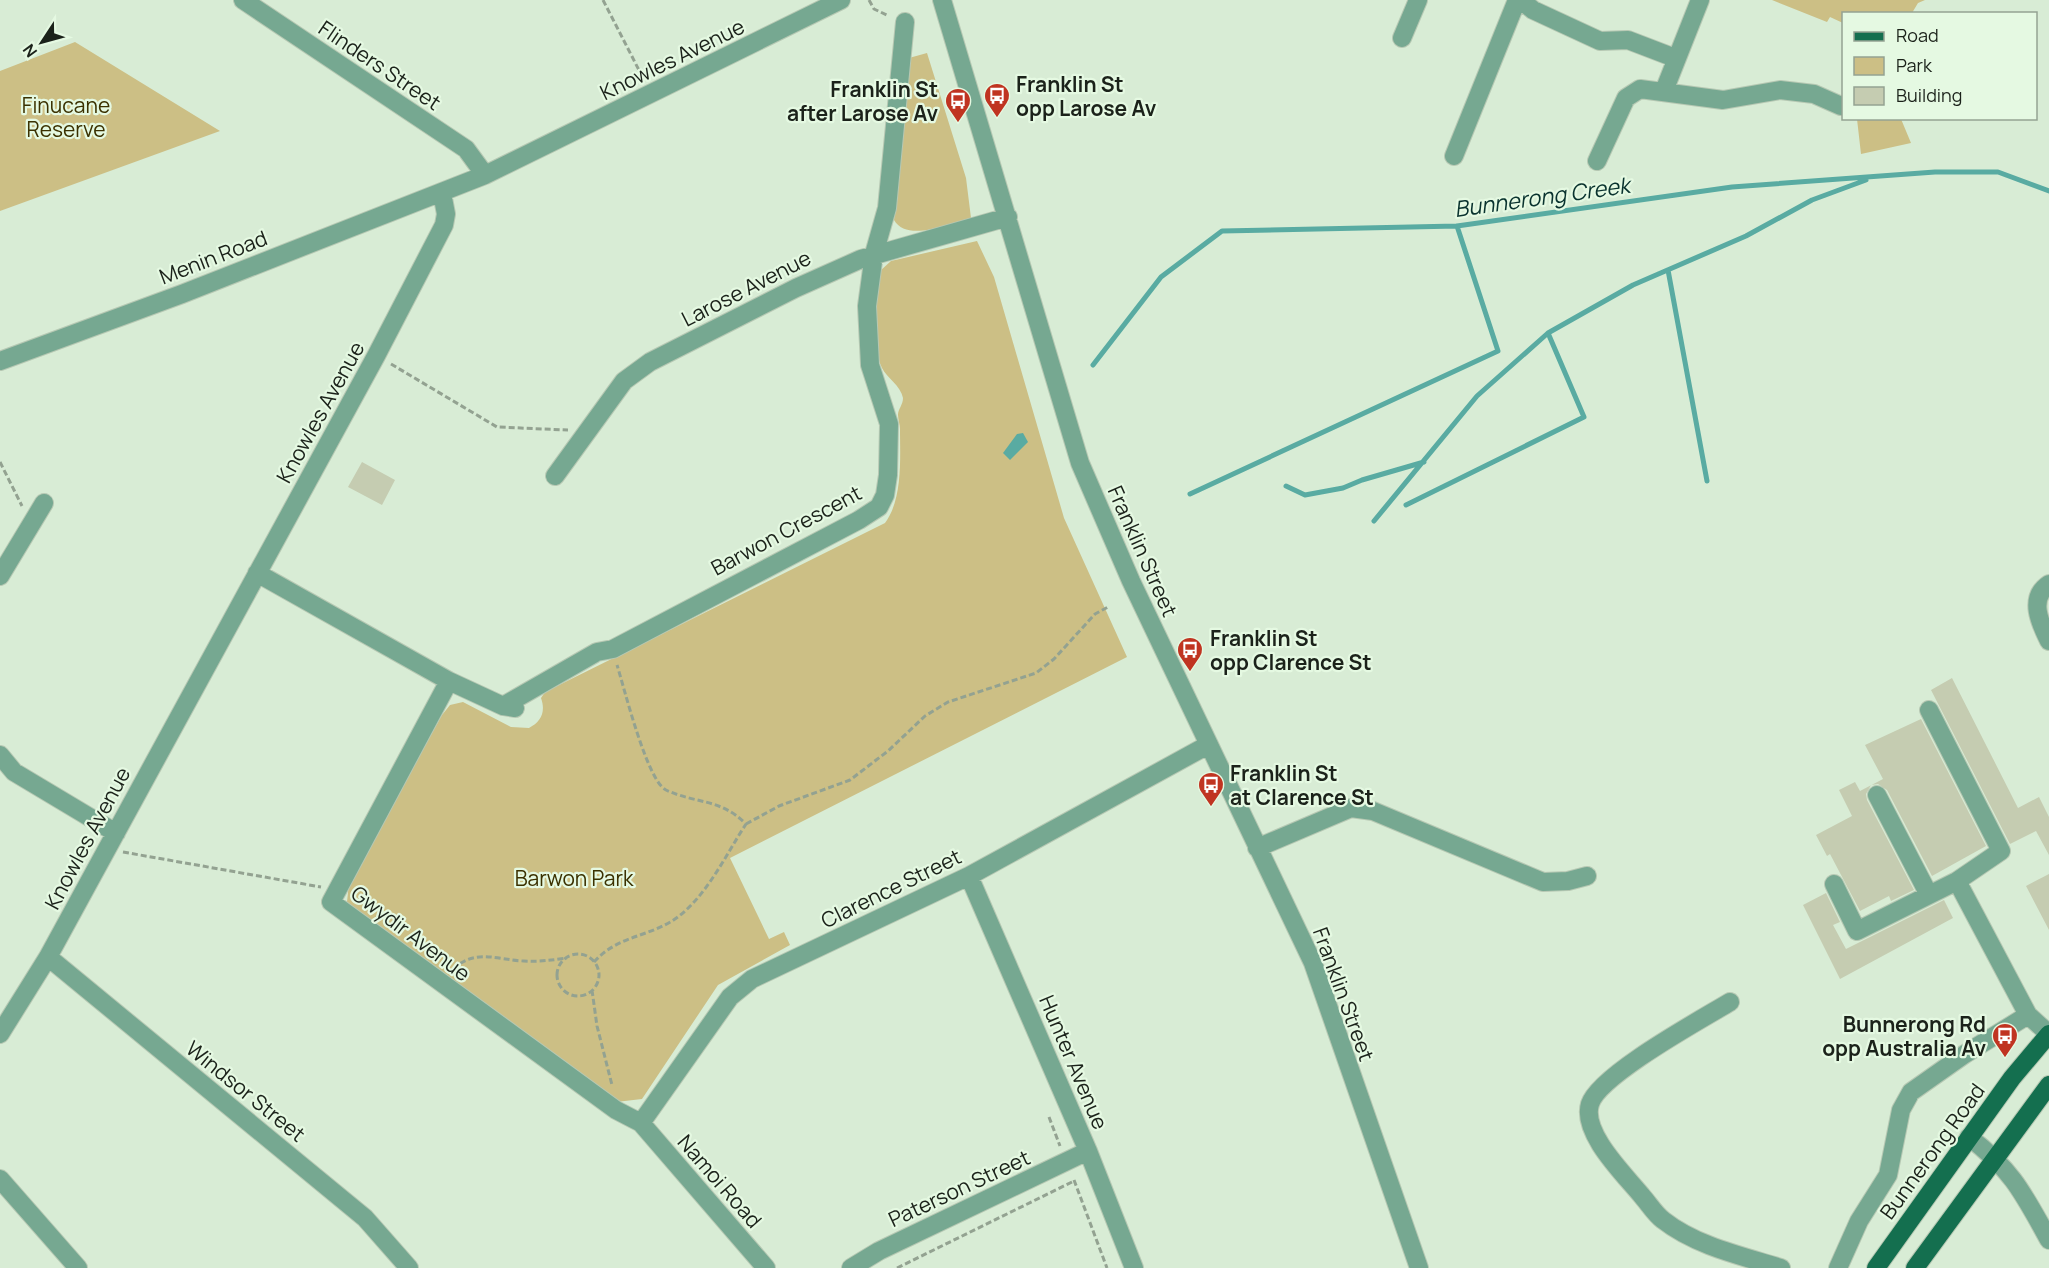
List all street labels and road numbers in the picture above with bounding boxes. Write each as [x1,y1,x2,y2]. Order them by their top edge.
street label: Knowles Avenue [595,12,749,106]
street label: Flinders Street [313,14,447,116]
street label: Menin Road [155,224,271,290]
street label: Larose Avenue [677,243,815,333]
street label: Knowles Avenue [270,336,370,488]
street label: Barwon Crescent [706,478,866,582]
street label: Franklin Street [1102,481,1184,621]
street label: Knowles Avenue [38,762,136,914]
street label: Clarence Street [816,842,966,934]
street label: Gwydir Avenue [346,879,476,987]
street label: Franklin Street [1307,923,1381,1065]
street label: Hunter Avenue [1033,991,1115,1133]
street label: Windsor Street [181,1034,311,1148]
street label: Bunnerong Road [1873,1078,1991,1224]
street label: Namoi Road [672,1128,768,1234]
street label: Paterson Street [884,1143,1034,1233]

